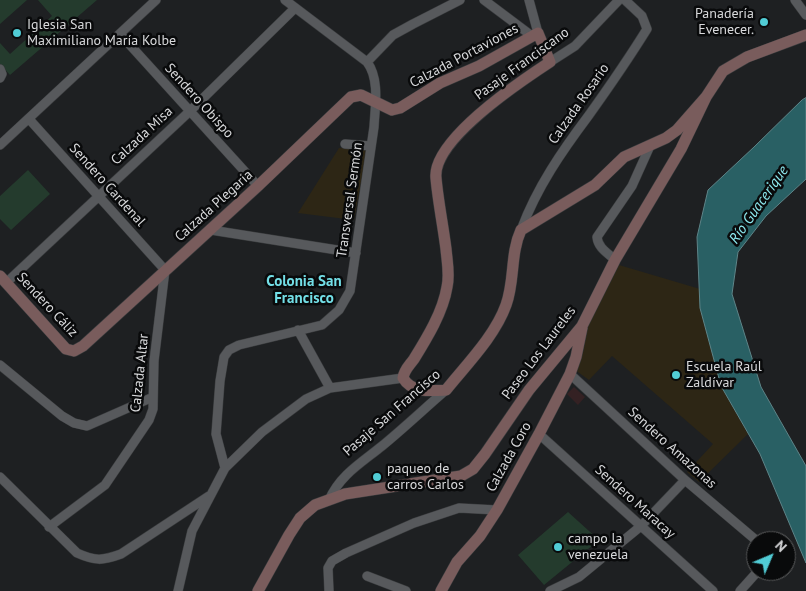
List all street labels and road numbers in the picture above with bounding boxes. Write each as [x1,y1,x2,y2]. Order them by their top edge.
street label: Calzada Portaviones [407,20,521,92]
street label: Pasaje Franciscano [471,24,573,104]
street label: Sendero Obispo [161,60,237,142]
street label: Calzada Rosario [545,61,613,147]
street label: Calzada Misa [108,103,176,169]
street label: Sendero Cardenal [65,140,149,230]
street label: Transversal Sermón [334,141,366,259]
street label: Calzada Plegaria [172,167,256,245]
street label: Sendero Cáliz [13,269,81,341]
street label: Paseo Los Laureles [498,303,580,403]
street label: Calzada Altar [128,333,152,413]
street label: Pasaje San Francisco [340,366,444,460]
street label: Sendero Amazonas [624,404,720,492]
street label: Calzada Coro [483,419,535,495]
street label: Sendero Maracay [591,462,679,542]

